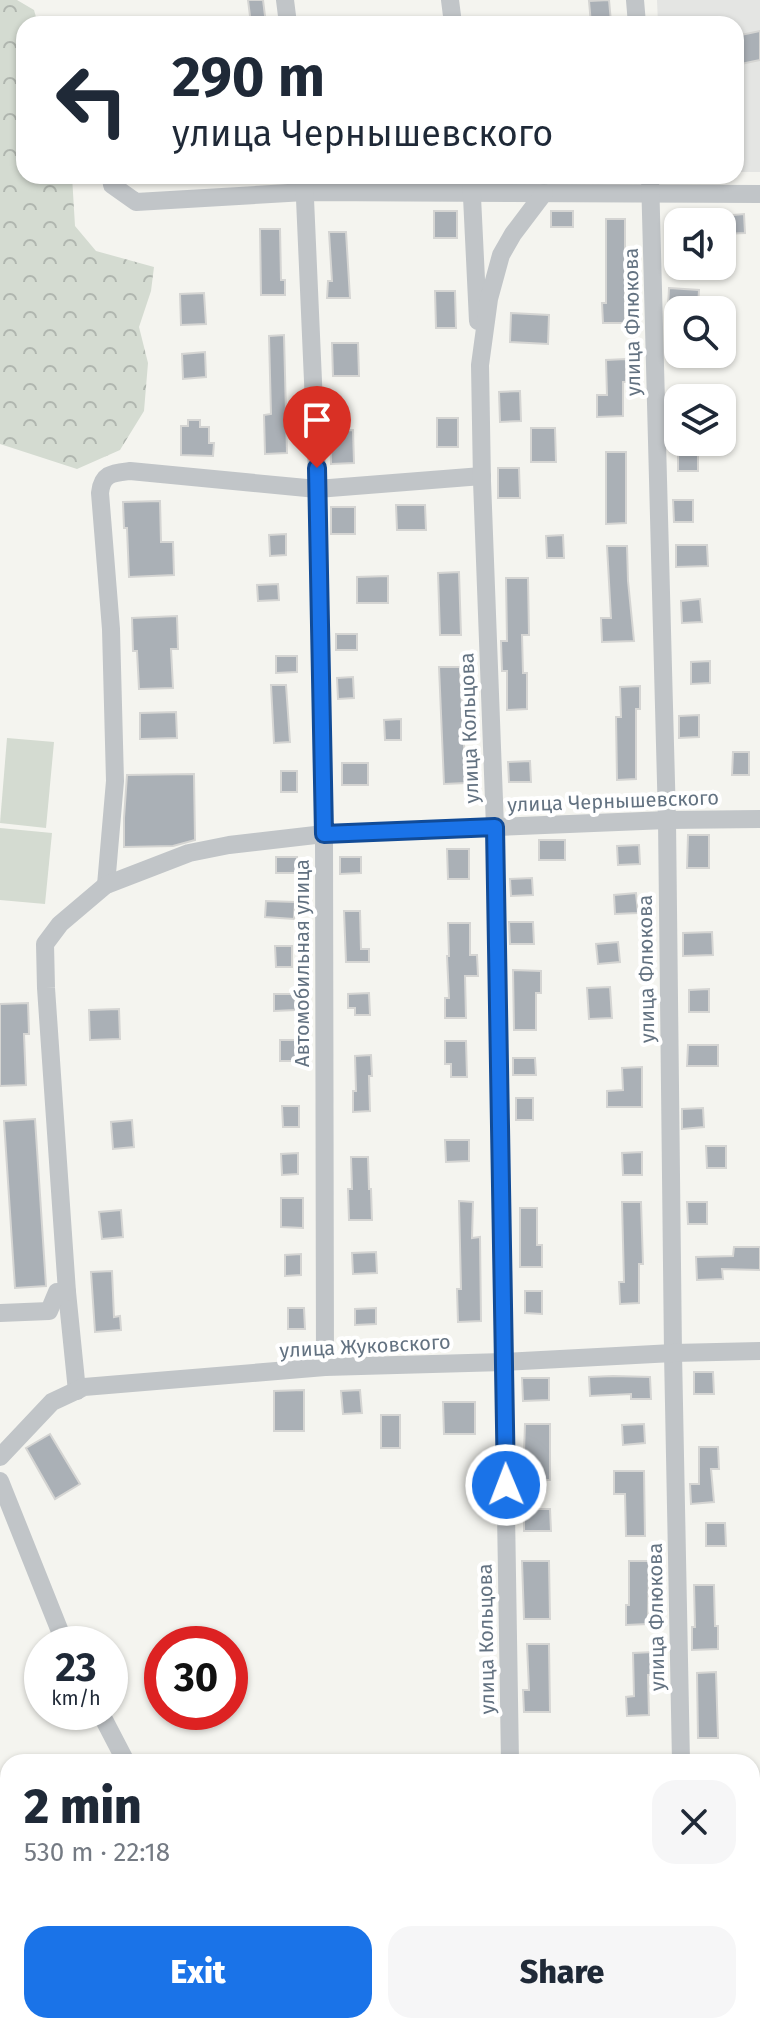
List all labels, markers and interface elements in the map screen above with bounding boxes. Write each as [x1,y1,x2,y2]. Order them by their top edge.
text: 290 m [172,44,325,111]
icon: left [40,48,144,152]
text: улица Чернышевского [172,112,553,156]
map controls [664,208,736,456]
button: sound [664,208,736,280]
street label: улица Флюкова [619,248,645,396]
button: search [664,296,736,368]
button: layers [664,384,736,456]
pin [283,386,351,468]
icon: arrive [295,398,339,442]
street label: улица Кольцова [454,652,484,804]
street label: улица Чернышевского [507,785,719,817]
street label: Автомобильная улица [290,859,314,1067]
street label: улица Флюкова [633,895,659,1043]
street label: улица Жуковского [279,1330,451,1362]
position arrow [464,1443,548,1527]
street label: улица Флюкова [643,1543,669,1691]
street label: улица Кольцова [473,1563,499,1715]
speed limit sign: 30 [144,1626,248,1730]
text: 23 [55,1644,97,1692]
text: km/h [51,1686,101,1710]
text: 2 min [24,1778,142,1836]
button: close [652,1780,736,1864]
text: 530 m · 22:18 [24,1837,170,1868]
button: Exit [24,1926,372,2018]
button: Share [388,1926,736,2018]

